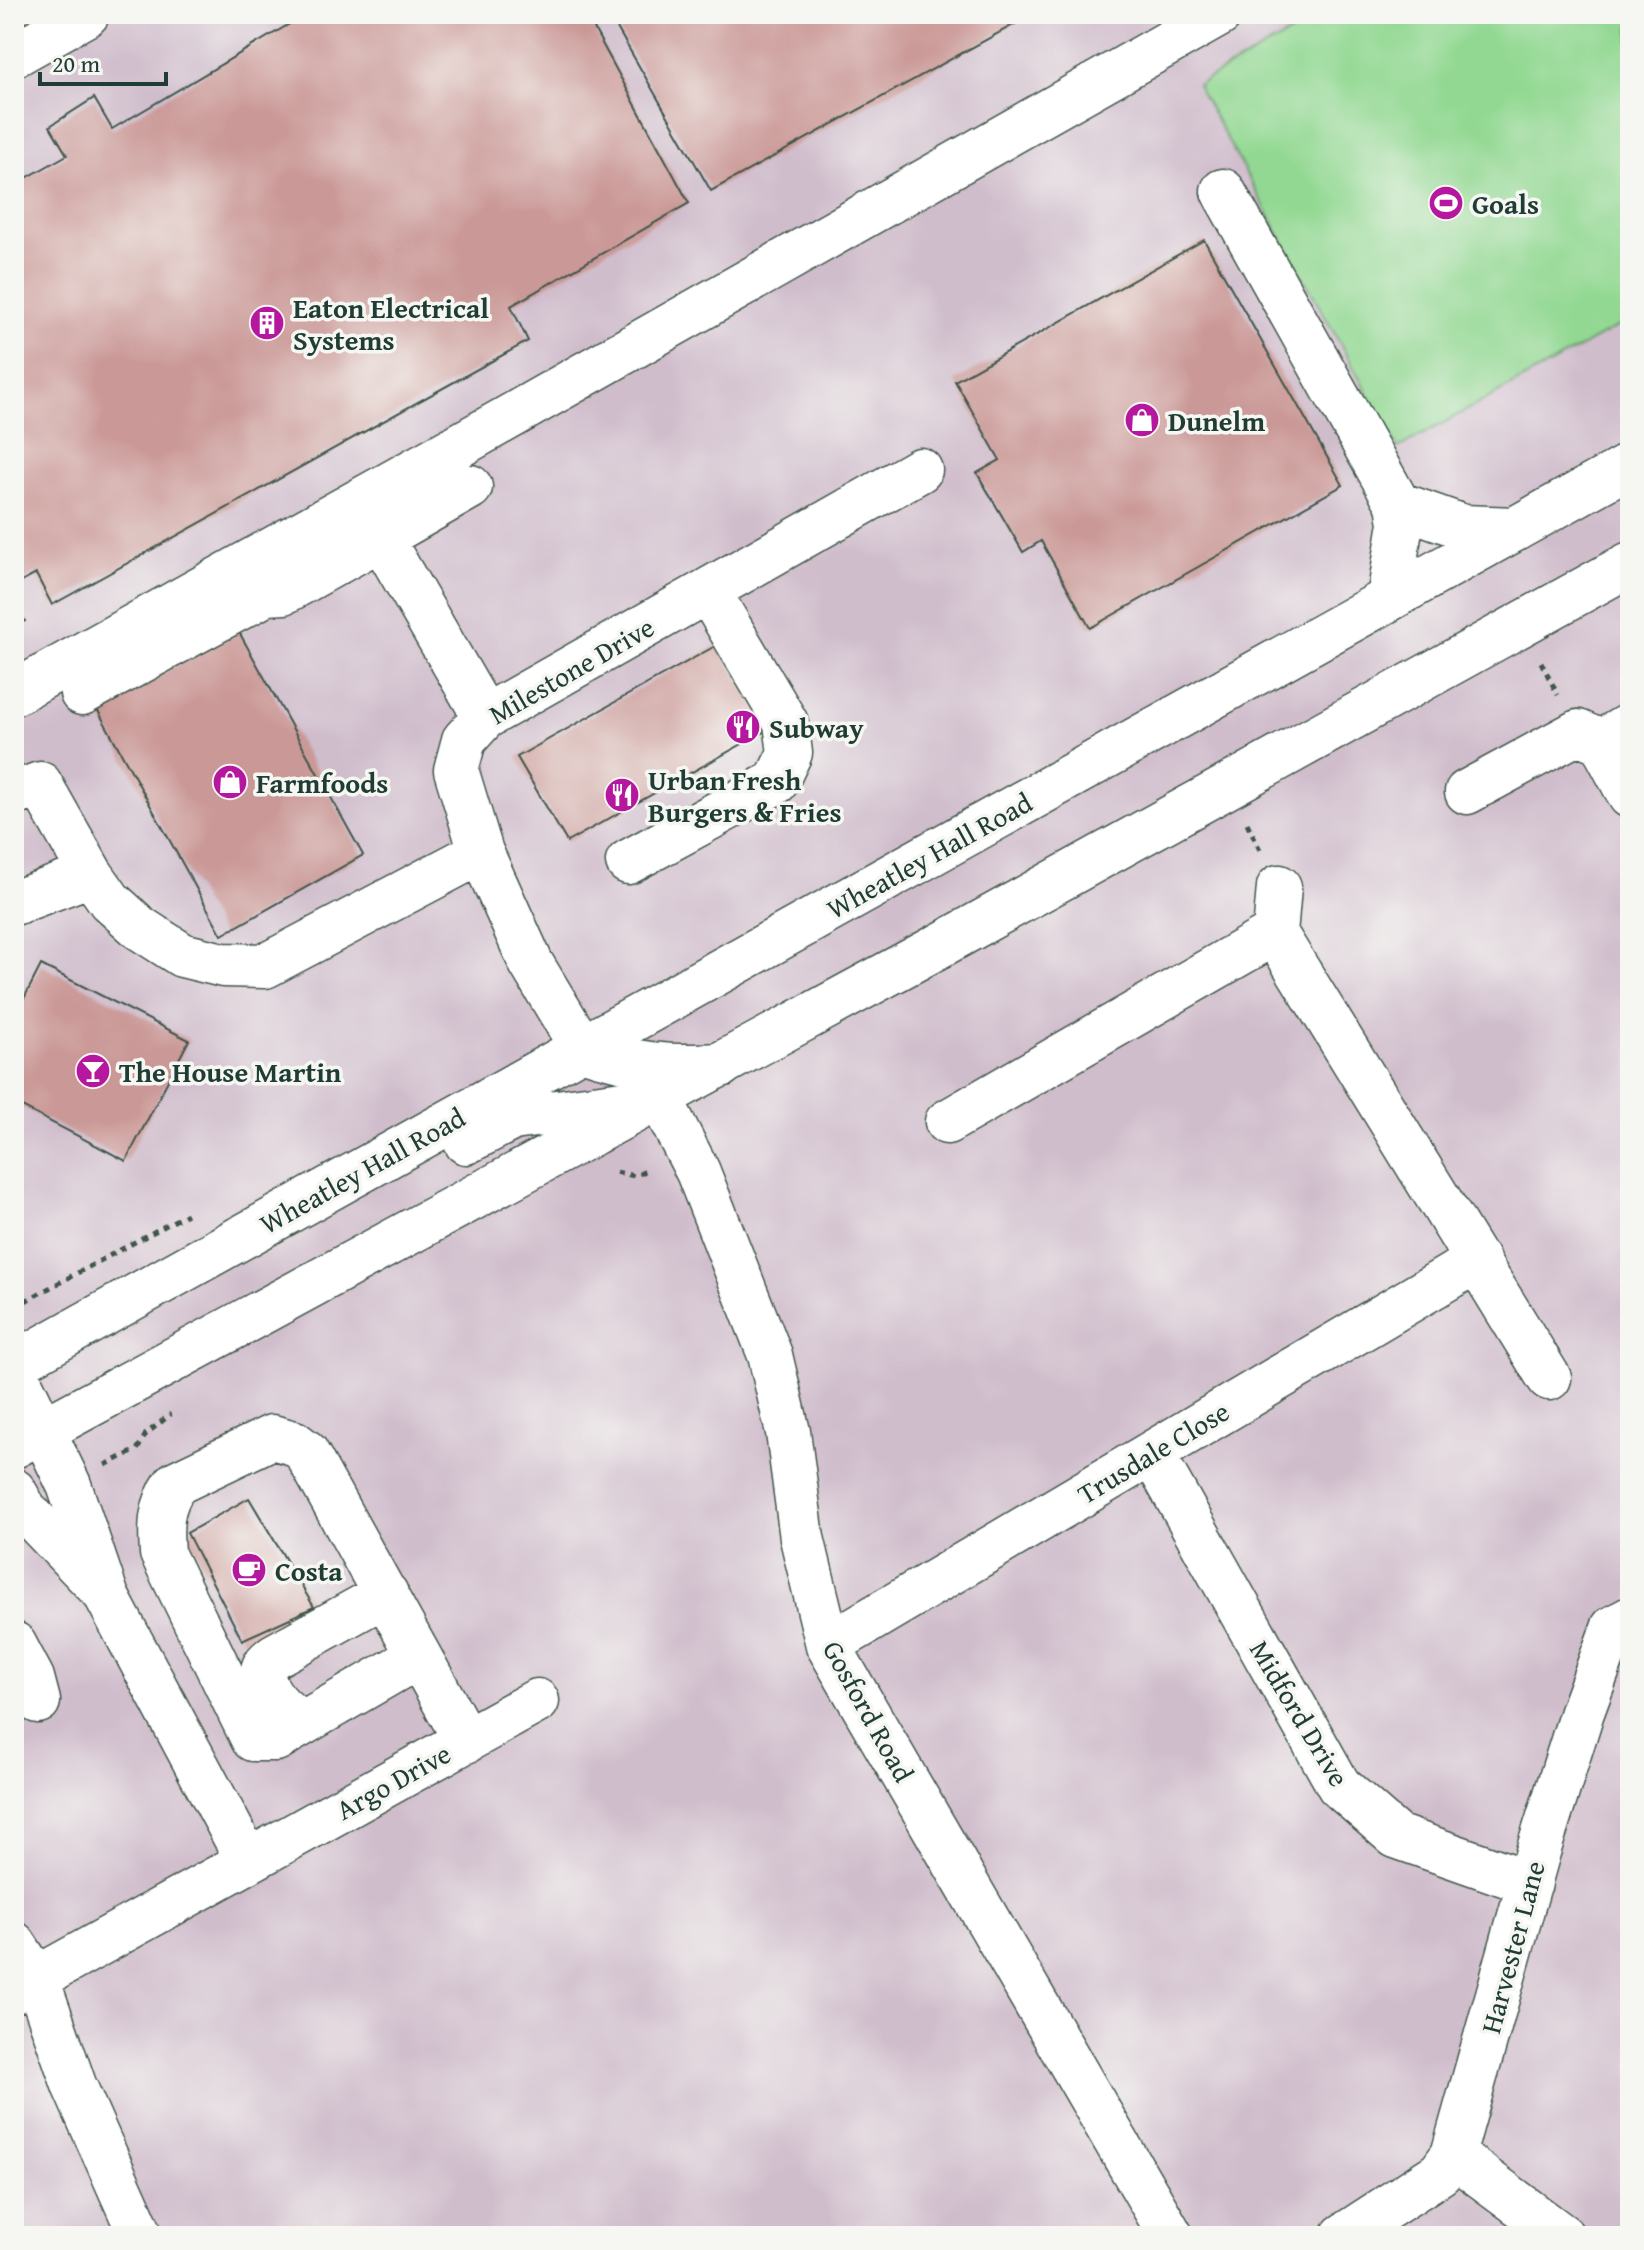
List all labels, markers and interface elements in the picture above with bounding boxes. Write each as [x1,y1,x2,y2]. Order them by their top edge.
scale bar [40,36,166,86]
text: 20 m [52,46,100,81]
place label: Goals [1472,183,1539,224]
sports icon: Goals [1427,184,1465,222]
place label: Eaton Electrical Systems [293,287,489,360]
building icon: Eaton Electrical Systems [248,304,286,342]
place label: Dunelm [1168,400,1265,441]
shop icon: Dunelm [1123,401,1161,439]
street label: Milestone Drive [481,606,661,734]
place label: Subway [769,707,864,748]
restaurant icon: Subway [724,708,762,746]
place label: Urban Fresh Burgers & Fries [648,759,841,832]
place label: Farmfoods [256,762,388,803]
shop icon: Farmfoods [211,763,249,801]
restaurant icon: Urban Fresh Burgers & Fries [603,776,641,814]
street label: Wheatley Hall Road [819,781,1039,928]
place label: The House Martin [119,1051,342,1092]
bar icon: The House Martin [74,1052,112,1090]
street label: Wheatley Hall Road [252,1096,472,1243]
street label: Trusdale Close [1069,1391,1237,1513]
place label: Costa [275,1550,343,1591]
cafe icon: Costa [230,1551,268,1589]
street label: Midford Drive [1240,1632,1360,1794]
street label: Gosford Road [813,1633,925,1789]
street label: Argo Drive [328,1733,458,1829]
street label: Harvester Lane [1469,1856,1555,2038]

